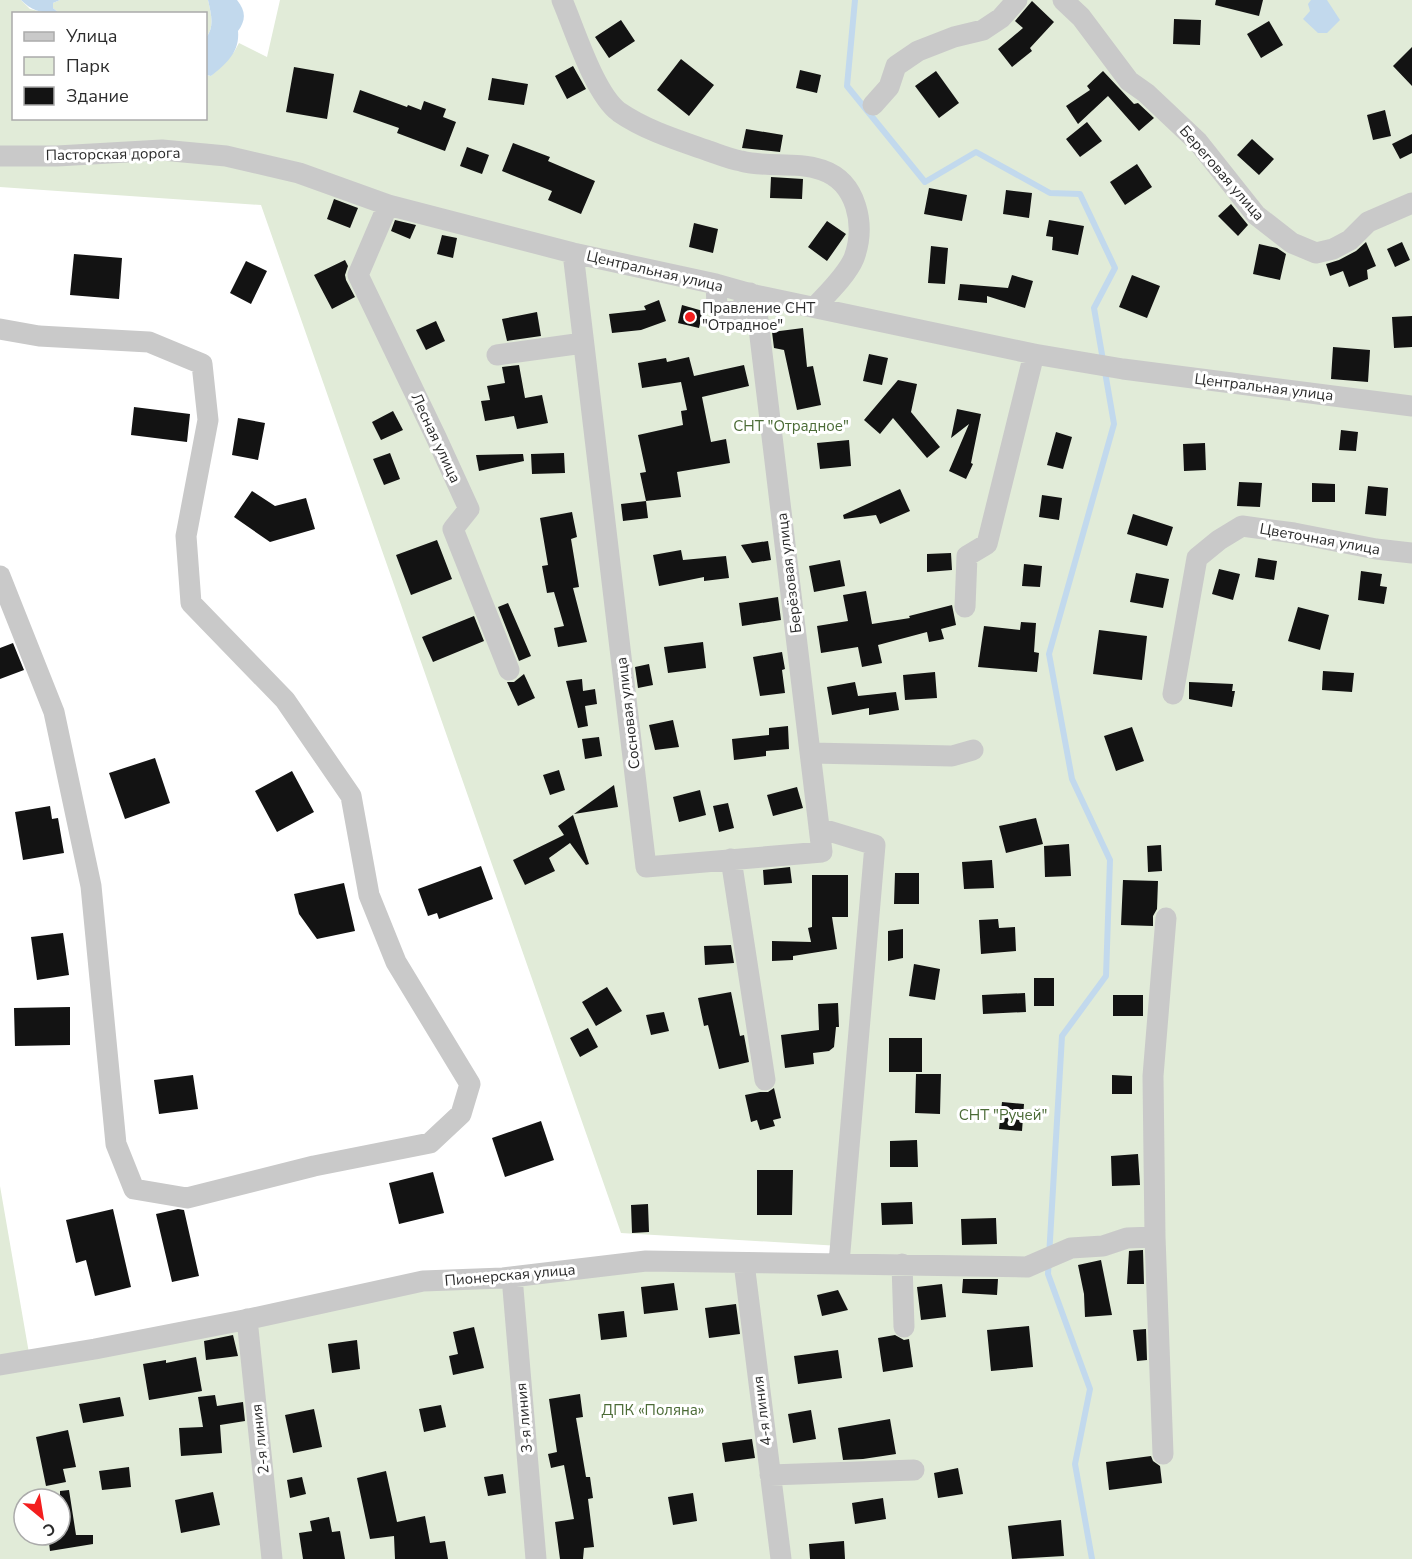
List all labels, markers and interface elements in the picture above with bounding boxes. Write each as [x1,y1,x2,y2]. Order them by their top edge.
legend [12,12,207,120]
text: Улица [65,24,117,48]
text: Парк [66,54,110,78]
text: Здание [66,84,129,108]
street label: Береговая улица [1175,121,1269,225]
street label: Пасторская дорога [45,143,181,165]
street label: Центральная улица [585,246,725,296]
place label: Правление СНТ "Отрадное" [702,298,815,335]
marker: Правление СНТ "Отрадное" [683,310,697,324]
street label: Центральная улица [1193,369,1335,405]
street label: Лесная улица [406,390,466,486]
park label: СНТ "Отрадное" [733,416,849,436]
street label: Берёзовая улица [772,512,806,634]
street label: Цветочная улица [1258,519,1382,559]
street label: Сосновая улица [611,656,645,770]
park label: СНТ "Ручей" [959,1105,1047,1125]
street label: Пионерская улица [444,1259,576,1291]
street label: 4-я линия [748,1375,776,1447]
street label: 3-я линия [511,1382,537,1454]
park label: ДПК «Поляна» [602,1400,704,1420]
street label: 2-я линия [246,1403,274,1475]
north arrow [12,1487,72,1547]
text: С [39,1517,59,1541]

